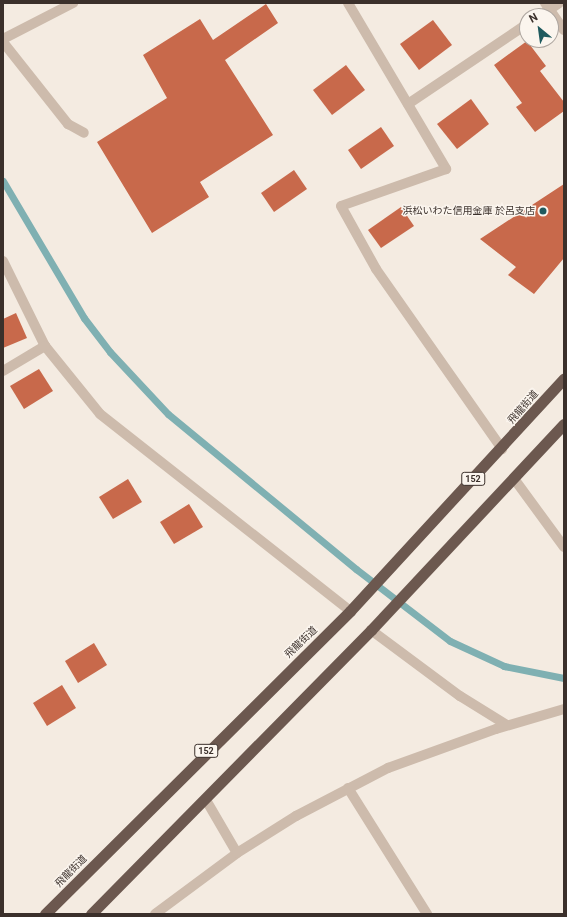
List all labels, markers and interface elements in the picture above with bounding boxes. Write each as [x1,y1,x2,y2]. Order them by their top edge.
north arrow [519,8,559,48]
text: N [527,10,540,26]
place label: 浜松いわた信用金庫 於呂支店 [403,205,535,217]
marker: 浜松いわた信用金庫 於呂支店 [538,206,548,216]
street label: 飛龍街道 [505,388,541,426]
road number: 152 [461,472,485,486]
street label: 飛龍街道 [282,624,320,660]
road number: 152 [194,744,218,758]
street label: 飛龍街道 [53,853,89,889]

